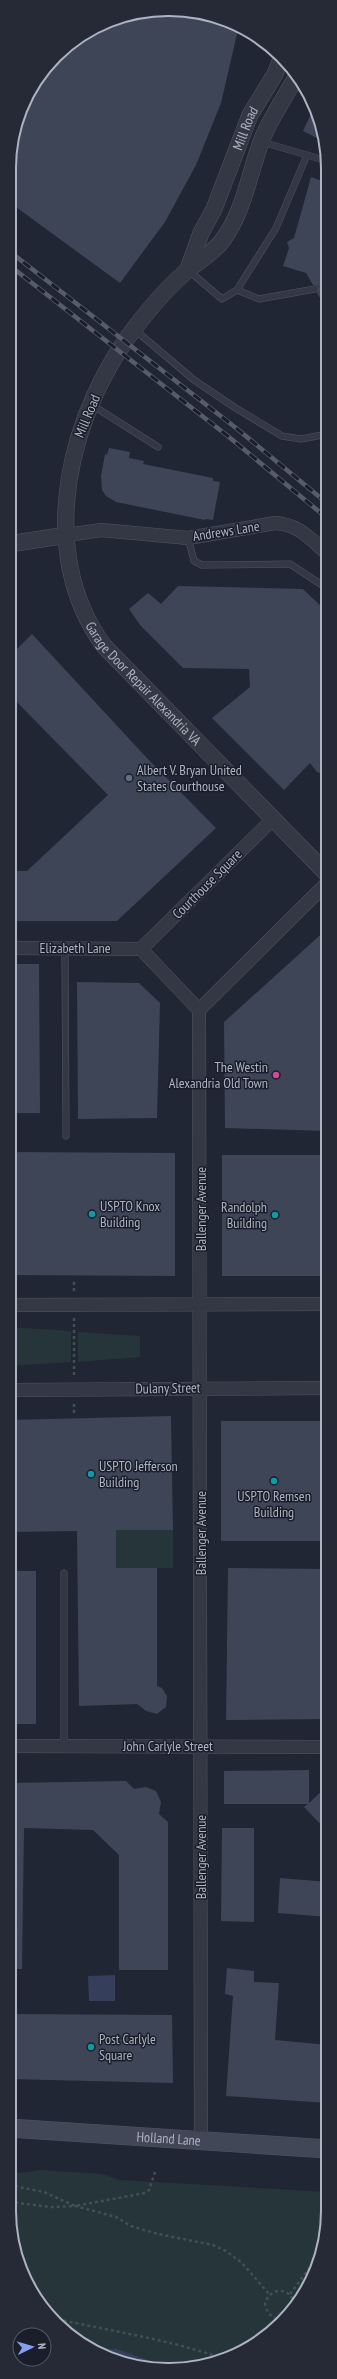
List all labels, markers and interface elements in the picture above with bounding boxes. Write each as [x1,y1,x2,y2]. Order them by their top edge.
street label: Mill Road [228,103,262,153]
street label: Mill Road [70,392,104,440]
street label: Andrews Lane [191,517,261,545]
street label: Garage Door Repair Alexandria VA [82,618,205,749]
place label: Albert V. Bryan United States Courthouse [137,761,242,795]
marker: Albert V. Bryan United States Courthouse [124,773,134,783]
street label: Courthouse Square [168,845,246,923]
street label: Elizabeth Lane [40,939,111,957]
place label: The Westin Alexandria Old Town [169,1058,268,1092]
marker: The Westin Alexandria Old Town [271,1070,281,1080]
street label: Ballenger Avenue [192,1167,210,1251]
place label: USPTO Knox Building [100,1197,160,1231]
place label: Randolph Building [221,1198,267,1232]
marker: USPTO Knox Building [87,1209,97,1219]
marker: Randolph Building [270,1210,280,1220]
street label: Dulany Street [135,1378,201,1398]
place label: USPTO Jefferson Building [99,1457,178,1491]
marker: USPTO Jefferson Building [86,1469,96,1479]
marker: USPTO Remsen Building [269,1476,279,1486]
place label: USPTO Remsen Building [237,1487,311,1521]
street label: Ballenger Avenue [192,1491,210,1575]
street label: John Carlyle Street [122,1737,213,1755]
street label: Ballenger Avenue [192,1815,210,1899]
place label: Post Carlyle Square [99,2030,156,2064]
marker: Post Carlyle Square [86,2042,96,2052]
street label: Holland Lane [136,2127,201,2150]
north arrow [12,2327,52,2367]
text: N [35,2343,49,2350]

